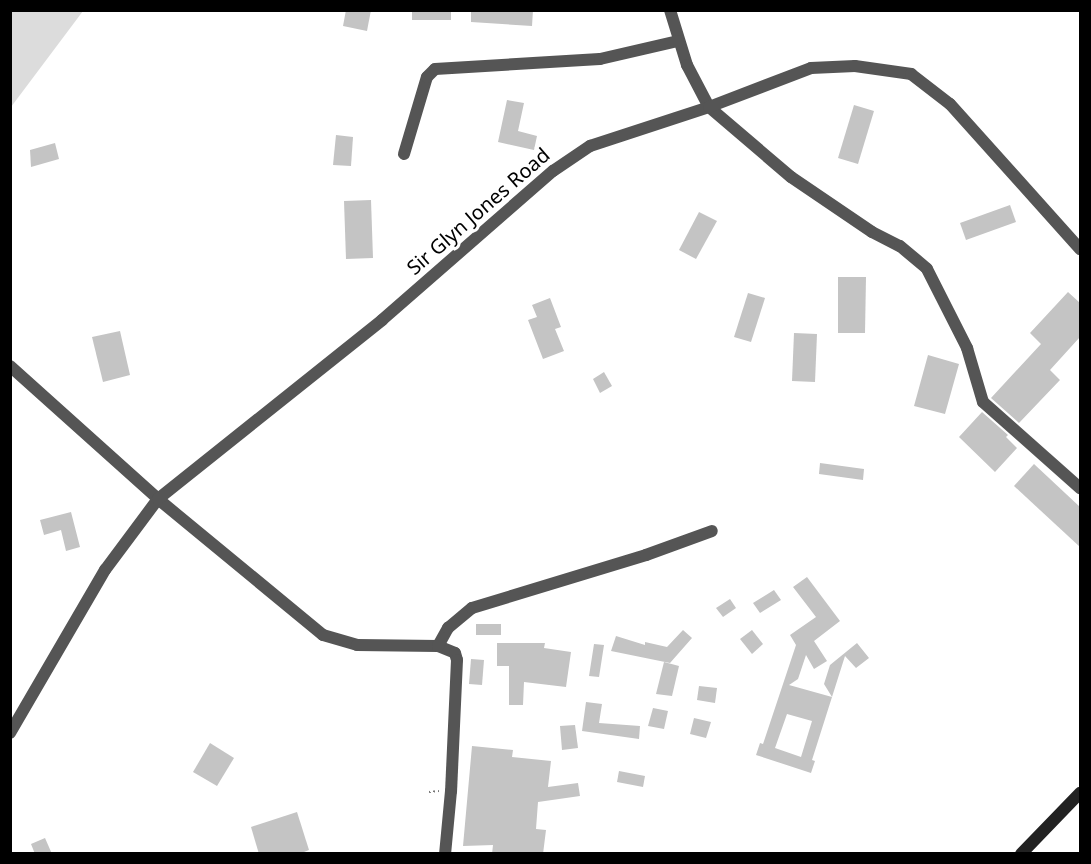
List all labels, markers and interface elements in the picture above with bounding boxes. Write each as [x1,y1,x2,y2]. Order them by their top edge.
street label: Sir Glyn Jones Road [402,143,554,279]

